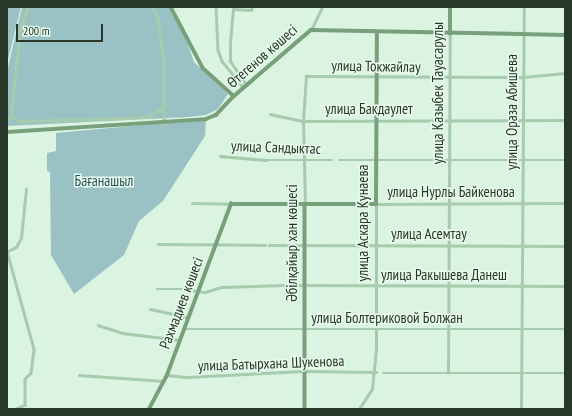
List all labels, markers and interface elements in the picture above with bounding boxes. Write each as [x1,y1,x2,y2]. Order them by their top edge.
scale bar [18,16,105,42]
street label: Өтегенов көшесі [223,21,301,91]
street label: улица Казыбек Тауасарулы [429,22,447,164]
text: 200 m [23,23,50,38]
street label: улица Ораза Абишева [503,54,521,170]
street label: улица Токжайлау [331,56,421,76]
street label: улица Бакдаулет [325,100,413,118]
street label: улица Сандыктас [231,136,321,158]
street label: улица Аскара Кунаева [354,164,372,282]
park label: Бағанашыл [75,172,133,190]
street label: улица Нурлы Байкенова [387,183,515,201]
street label: Әбілқайыр хан көшесі [283,184,301,302]
street label: улица Асемтау [391,225,467,243]
street label: Рахмадиев көшесі [155,255,207,351]
street label: улица Ракышева Данеш [381,266,507,284]
street label: улица Болтериковой Болжан [311,309,463,327]
street label: улица Батырхана Шукенова [197,351,345,375]

